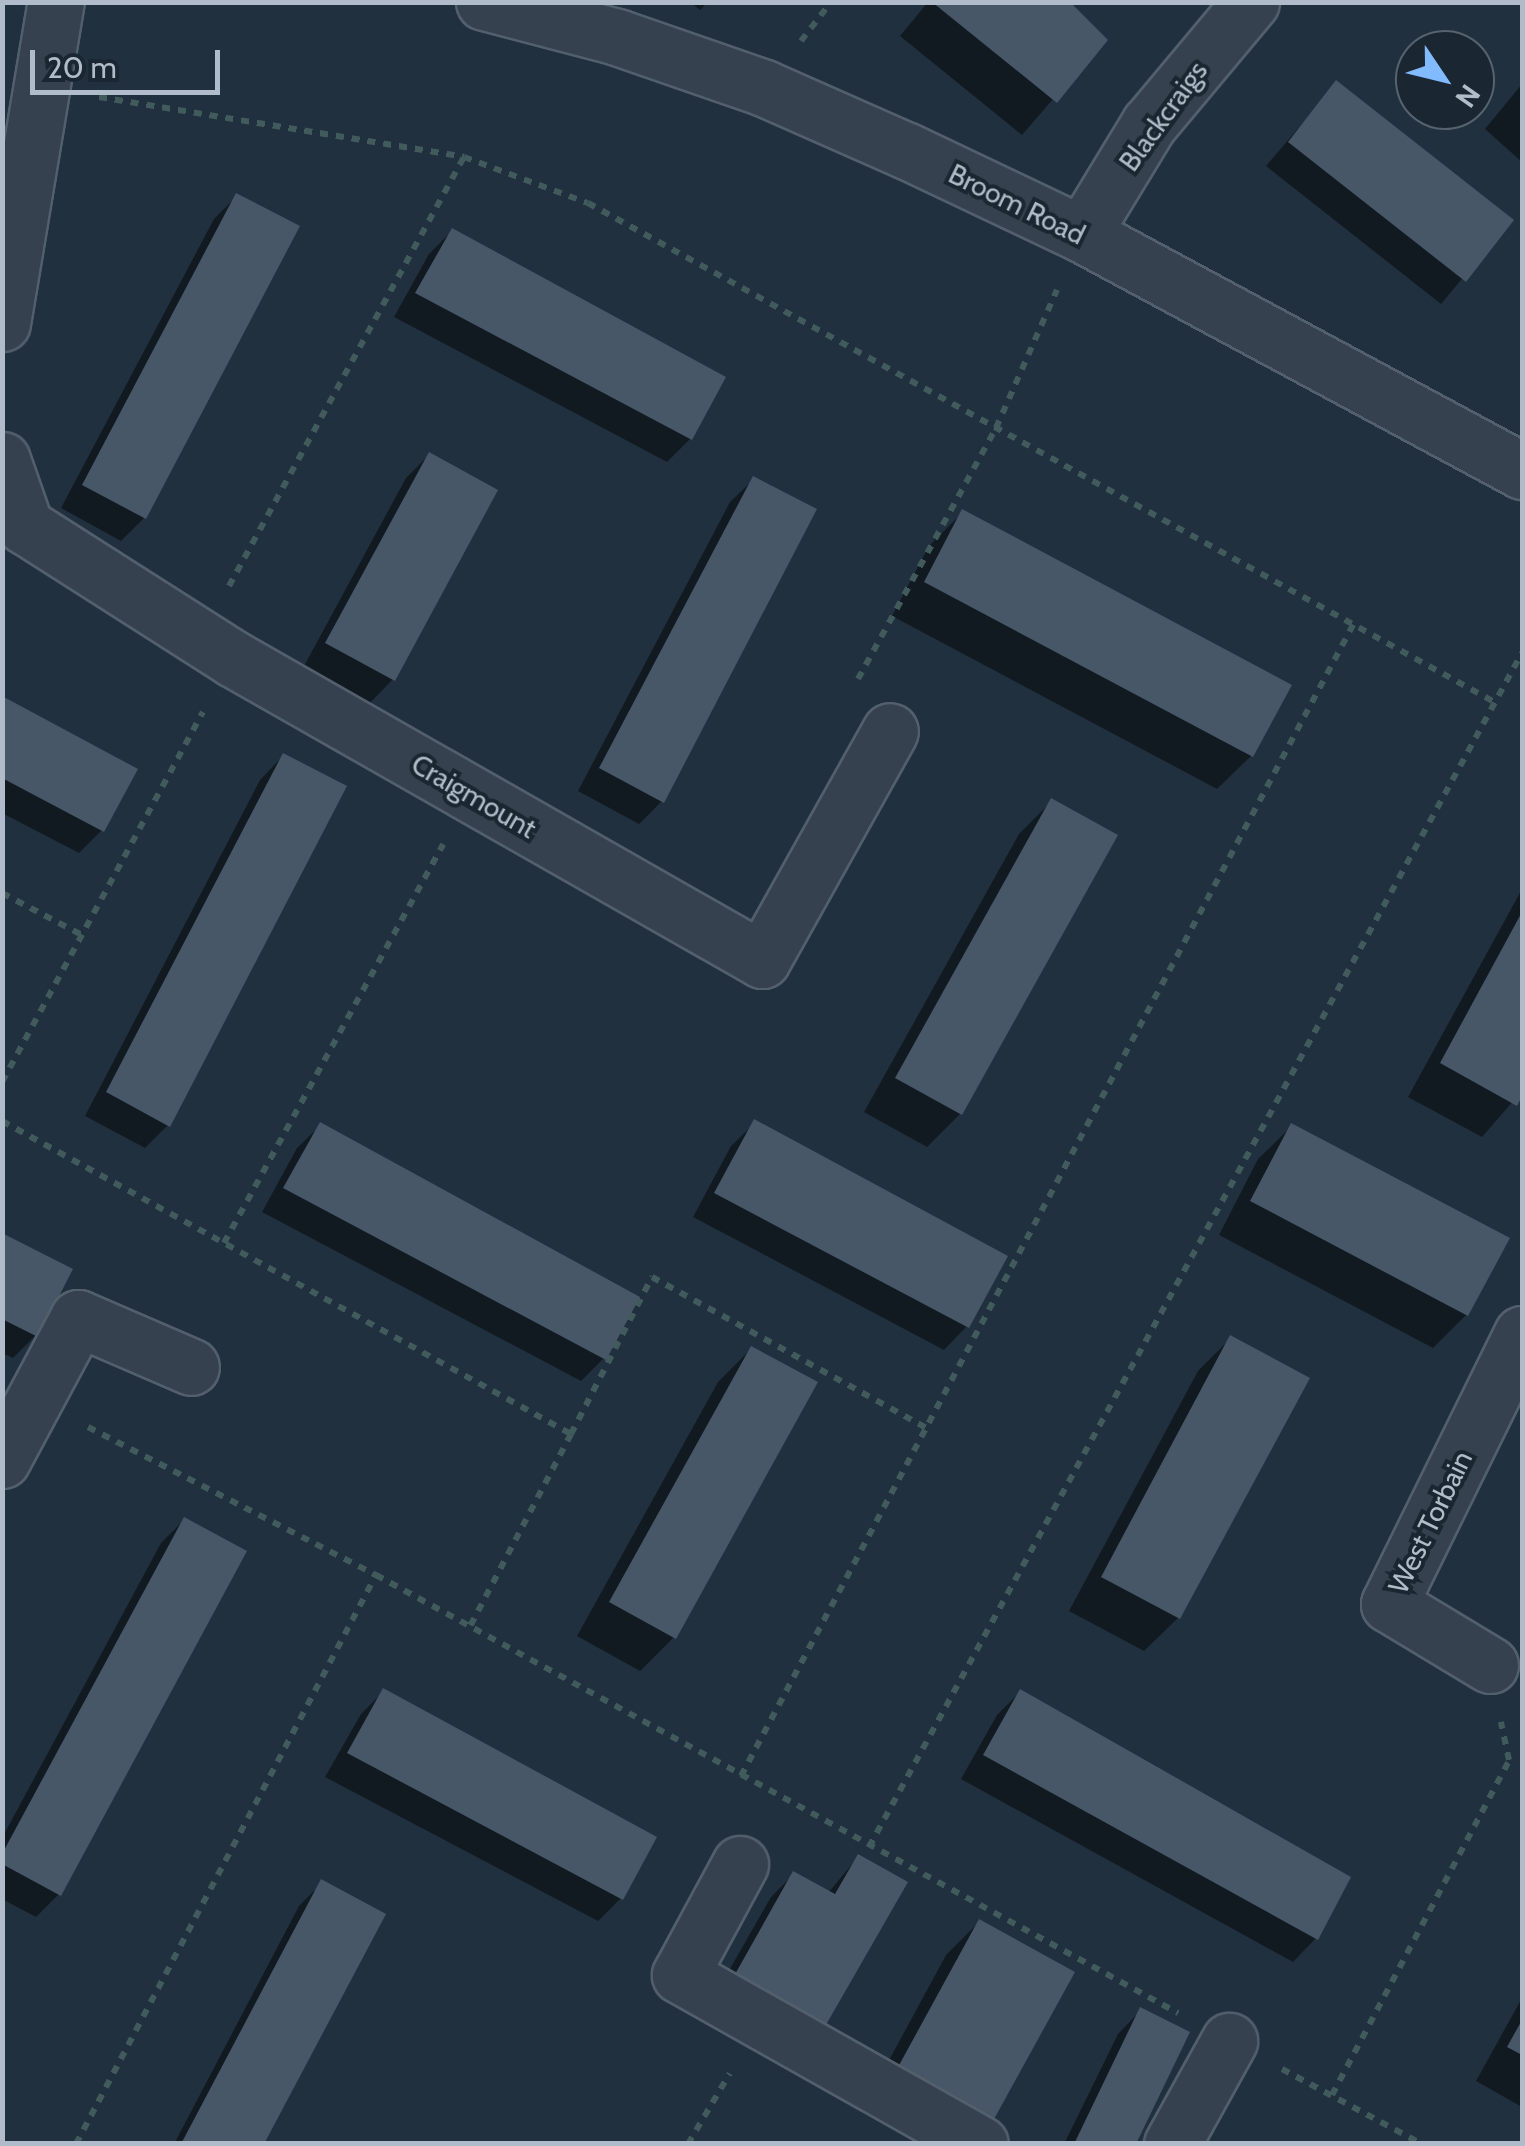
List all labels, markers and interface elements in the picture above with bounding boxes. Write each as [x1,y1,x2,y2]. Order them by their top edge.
scale bar [35,30,225,92]
north arrow [1395,30,1495,130]
text: 20 m [47,49,117,86]
street label: Blackcraigs [1112,55,1214,177]
text: N [1448,78,1488,114]
street label: Broom Road [943,157,1091,251]
street label: Craigmount [406,747,542,845]
street label: West Torbain [1381,1445,1479,1599]

